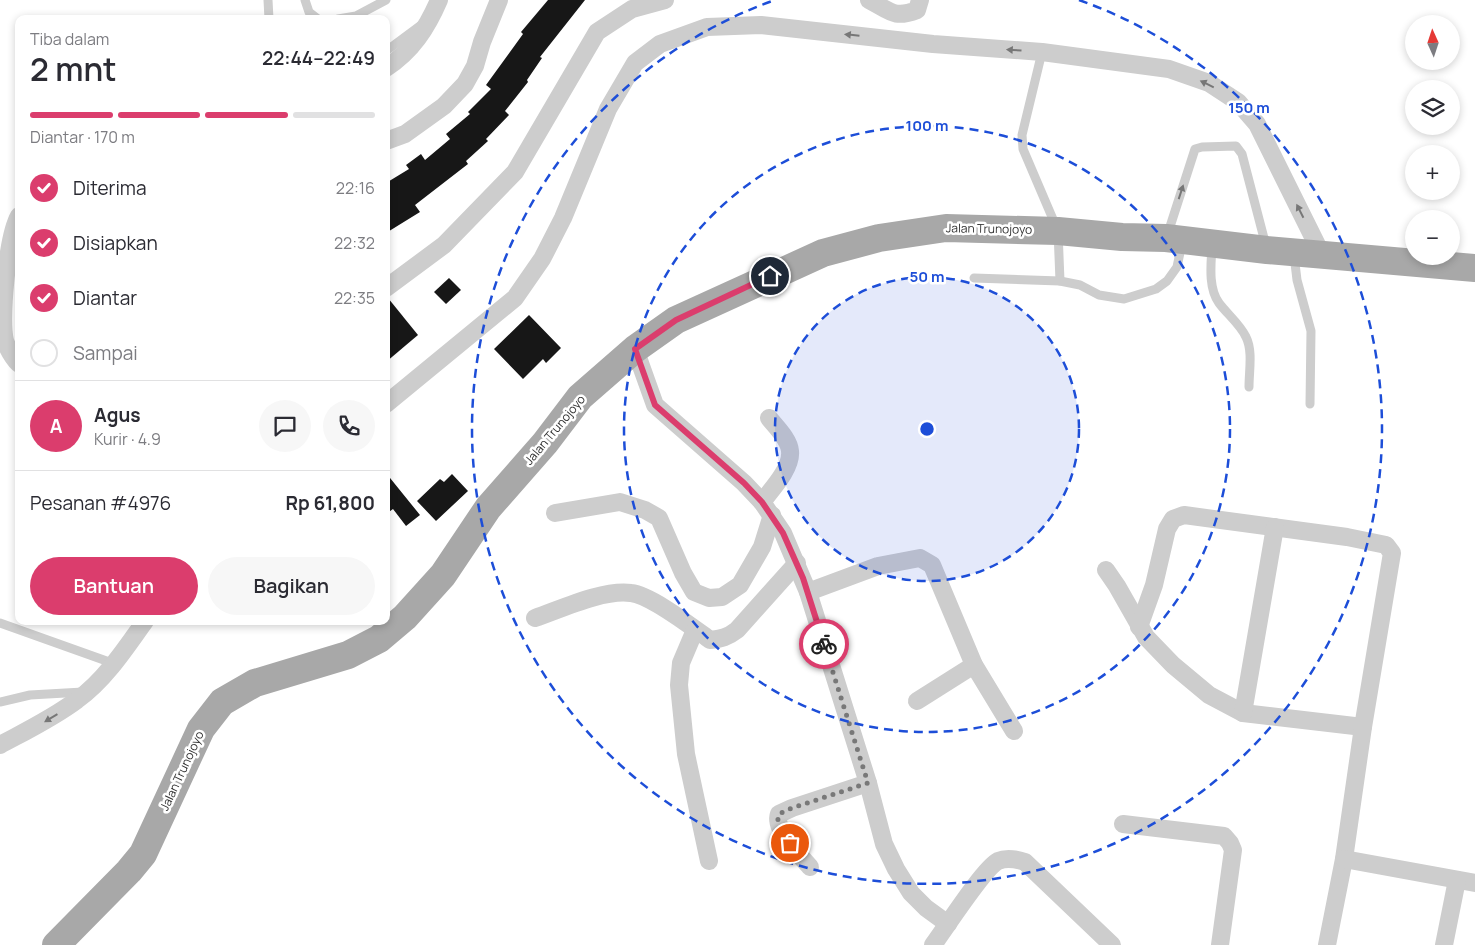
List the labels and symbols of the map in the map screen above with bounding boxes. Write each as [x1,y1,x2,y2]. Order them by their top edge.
north arrow [1405,15,1460,70]
one-way arrow [843,31,859,39]
one-way arrow [1005,45,1021,53]
one-way arrow [1200,79,1214,87]
text: 150 m [1228,97,1270,118]
text: 100 m [906,115,948,136]
one-way arrow [1177,184,1185,199]
one-way arrow [1296,204,1304,218]
street label: Jalan Trunojoyo [946,219,1032,238]
pin [749,255,791,297]
text: 50 m [909,266,945,287]
street label: Jalan Trunojoyo [520,391,589,468]
centre of rings [918,420,936,438]
courier [799,619,849,669]
one-way arrow [44,713,57,722]
street label: Jalan Trunojoyo [156,728,208,814]
pin [769,822,811,864]

